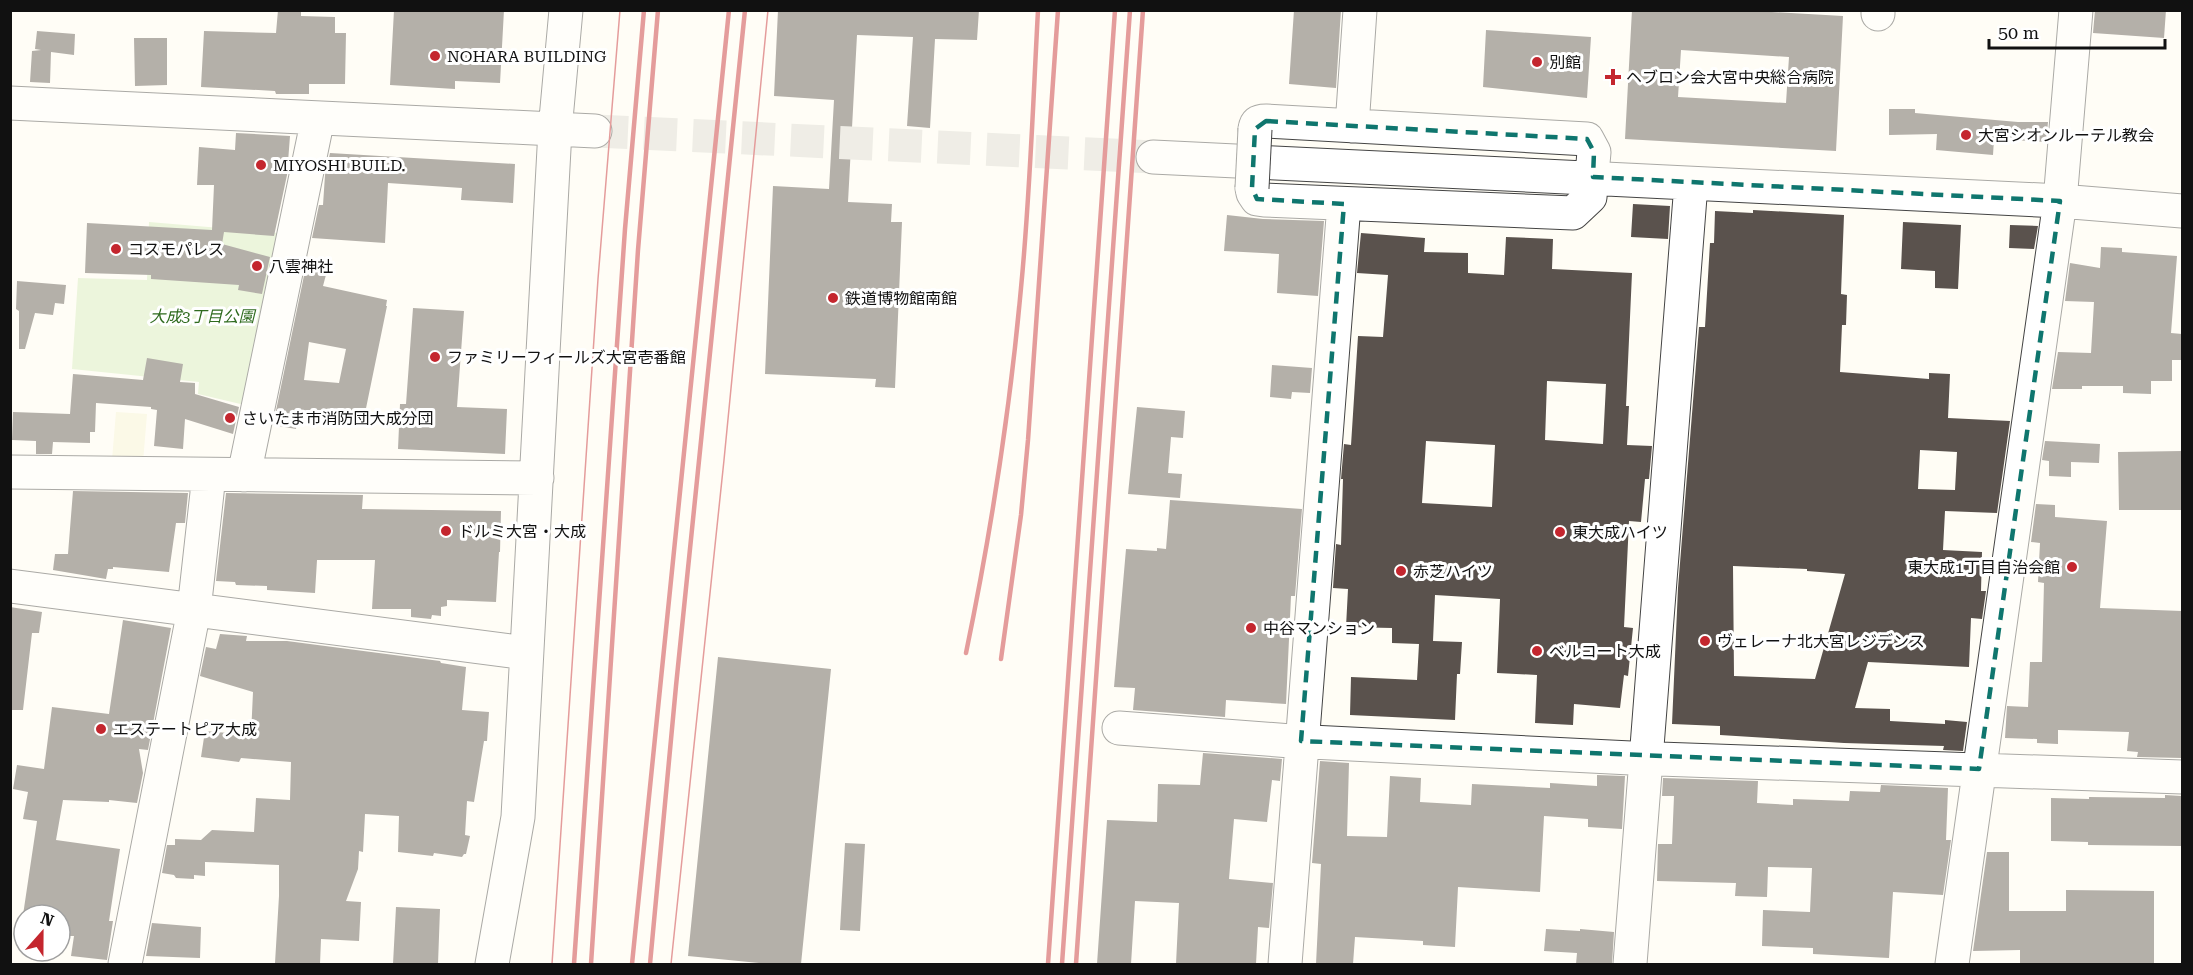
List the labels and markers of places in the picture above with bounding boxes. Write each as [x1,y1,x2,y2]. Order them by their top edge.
place label: NOHARA BUILDING [447,47,607,66]
marker: NOHARA BUILDING [428,49,442,63]
place label: 別館 [1549,53,1581,72]
marker: 別館 [1530,55,1544,69]
marker: ヘブロン会大宮中央総合病院 [1604,68,1622,86]
place label: ヘブロン会大宮中央総合病院 [1626,68,1834,87]
place label: 大宮シオンルーテル教会 [1978,126,2154,145]
marker: 大宮シオンルーテル教会 [1959,128,1973,142]
place label: MIYOSHI BUILD. [273,156,405,175]
marker: MIYOSHI BUILD. [254,158,268,172]
place label: コスモパレス [128,240,224,259]
marker: コスモパレス [109,242,123,256]
place label: 八雲神社 [269,257,333,276]
marker: 八雲神社 [250,259,264,273]
place label: 鉄道博物館南館 [845,289,957,308]
marker: 鉄道博物館南館 [826,291,840,305]
place label: ファミリーフィールズ大宮壱番館 [447,348,686,367]
marker: ファミリーフィールズ大宮壱番館 [428,350,442,364]
place label: さいたま市消防団大成分団 [242,409,434,428]
marker: さいたま市消防団大成分団 [223,411,237,425]
place label: ドルミ大宮・大成 [458,522,586,541]
place label: 東大成ハイツ [1572,523,1668,542]
marker: ドルミ大宮・大成 [439,524,453,538]
marker: 東大成ハイツ [1553,525,1567,539]
place label: 東大成1丁目自治会館 [1907,558,2060,577]
marker: 東大成1丁目自治会館 [2065,560,2079,574]
place label: 赤芝ハイツ [1413,562,1493,581]
marker: 赤芝ハイツ [1394,564,1408,578]
place label: 中谷マンション [1263,619,1375,638]
marker: 中谷マンション [1244,621,1258,635]
place label: ヴェレーナ北大宮レジデンス [1717,632,1925,651]
marker: ヴェレーナ北大宮レジデンス [1698,634,1712,648]
place label: ベルコート大成 [1549,642,1661,661]
marker: ベルコート大成 [1530,644,1544,658]
place label: エステートピア大成 [113,720,257,739]
marker: エステートピア大成 [94,722,108,736]

